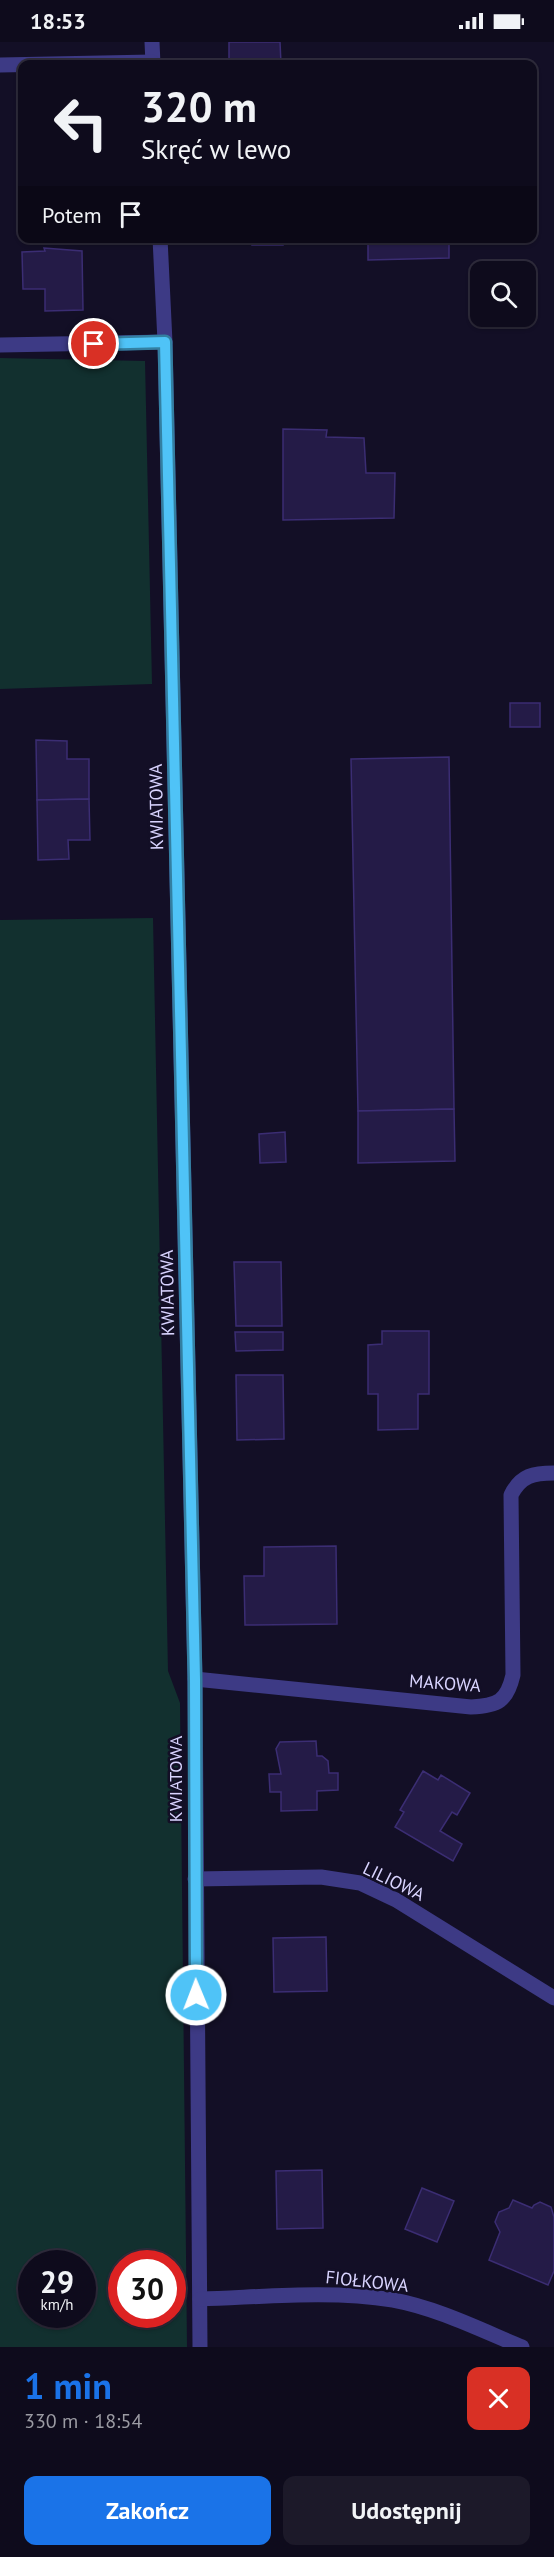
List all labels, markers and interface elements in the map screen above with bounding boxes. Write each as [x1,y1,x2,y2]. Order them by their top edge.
text: 18:53 [30,7,86,35]
text: 320 m [141,79,257,134]
icon: left [42,84,120,162]
text: Skręć w lewo [141,132,291,166]
icon: arrive [114,198,147,231]
text: Potem [42,201,102,229]
map controls [470,261,536,327]
button: search [470,261,536,327]
pin [68,318,119,369]
icon: arrive [77,327,110,360]
street label: KWIATOWA [144,763,168,850]
street label: KWIATOWA [155,1249,179,1336]
street label: MAKOWA [408,1669,482,1697]
street label: KWIATOWA [164,1735,187,1822]
street label: LILIOWA [359,1856,429,1906]
position arrow [164,1963,228,2027]
speed limit sign: 30 [108,2250,186,2328]
text: 29 [40,2262,74,2301]
street label: FIOŁKOWA [324,2265,410,2297]
text: km/h [41,2295,73,2314]
text: 1 min [24,2362,112,2409]
button: close [467,2367,530,2430]
text: 330 m · 18:54 [24,2408,142,2434]
button: Zakończ [24,2476,271,2545]
button: Udostępnij [283,2476,530,2545]

